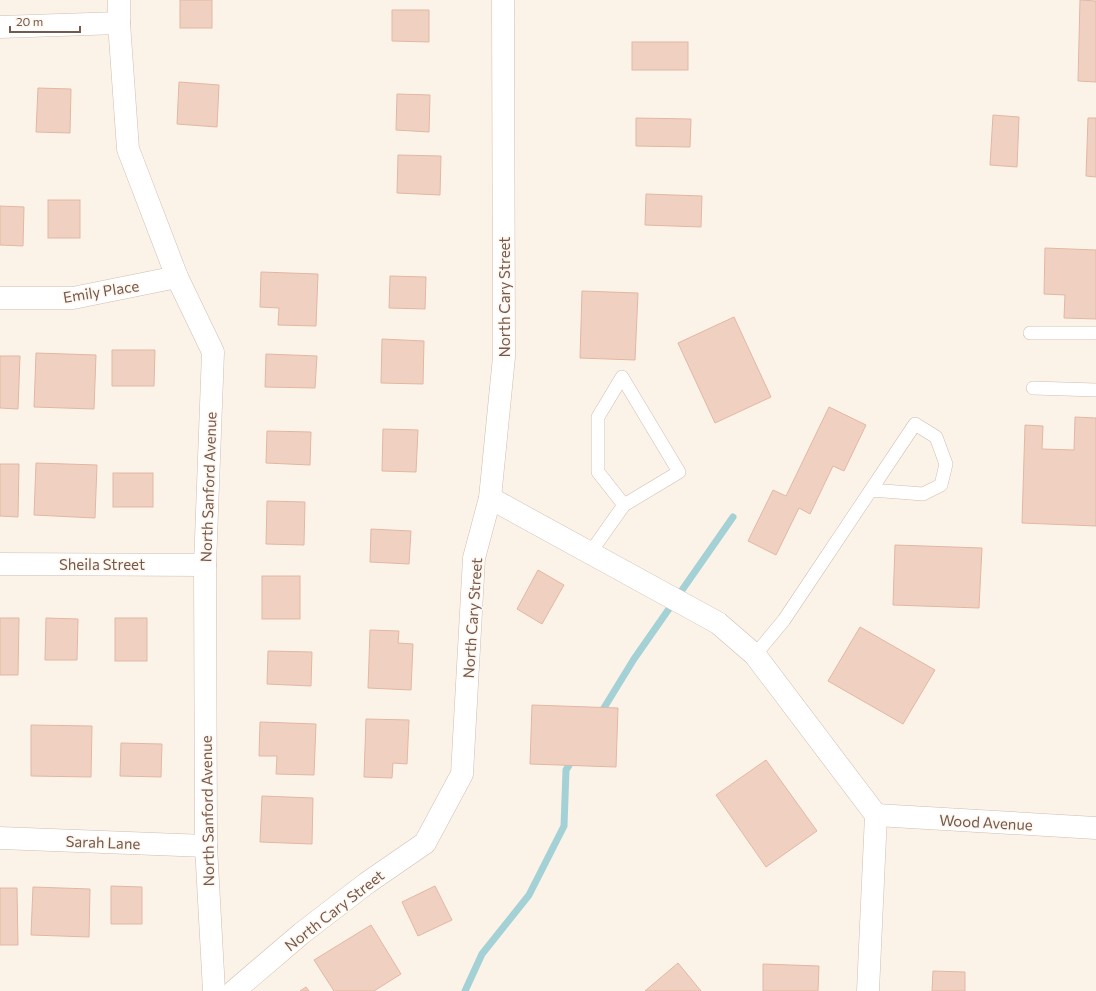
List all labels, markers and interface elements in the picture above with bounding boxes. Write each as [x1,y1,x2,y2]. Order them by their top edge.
scale bar [10,8,80,34]
text: 20 m [16,14,43,28]
street label: North Cary Street [495,236,513,358]
street label: Emily Place [62,276,140,306]
street label: North Sanford Avenue [196,411,220,563]
street label: Sheila Street [59,555,145,573]
street label: North Cary Street [459,557,485,679]
street label: North Sanford Avenue [197,735,217,887]
street label: Wood Avenue [939,811,1033,833]
street label: Sarah Lane [65,832,141,852]
street label: North Cary Street [281,866,387,954]

